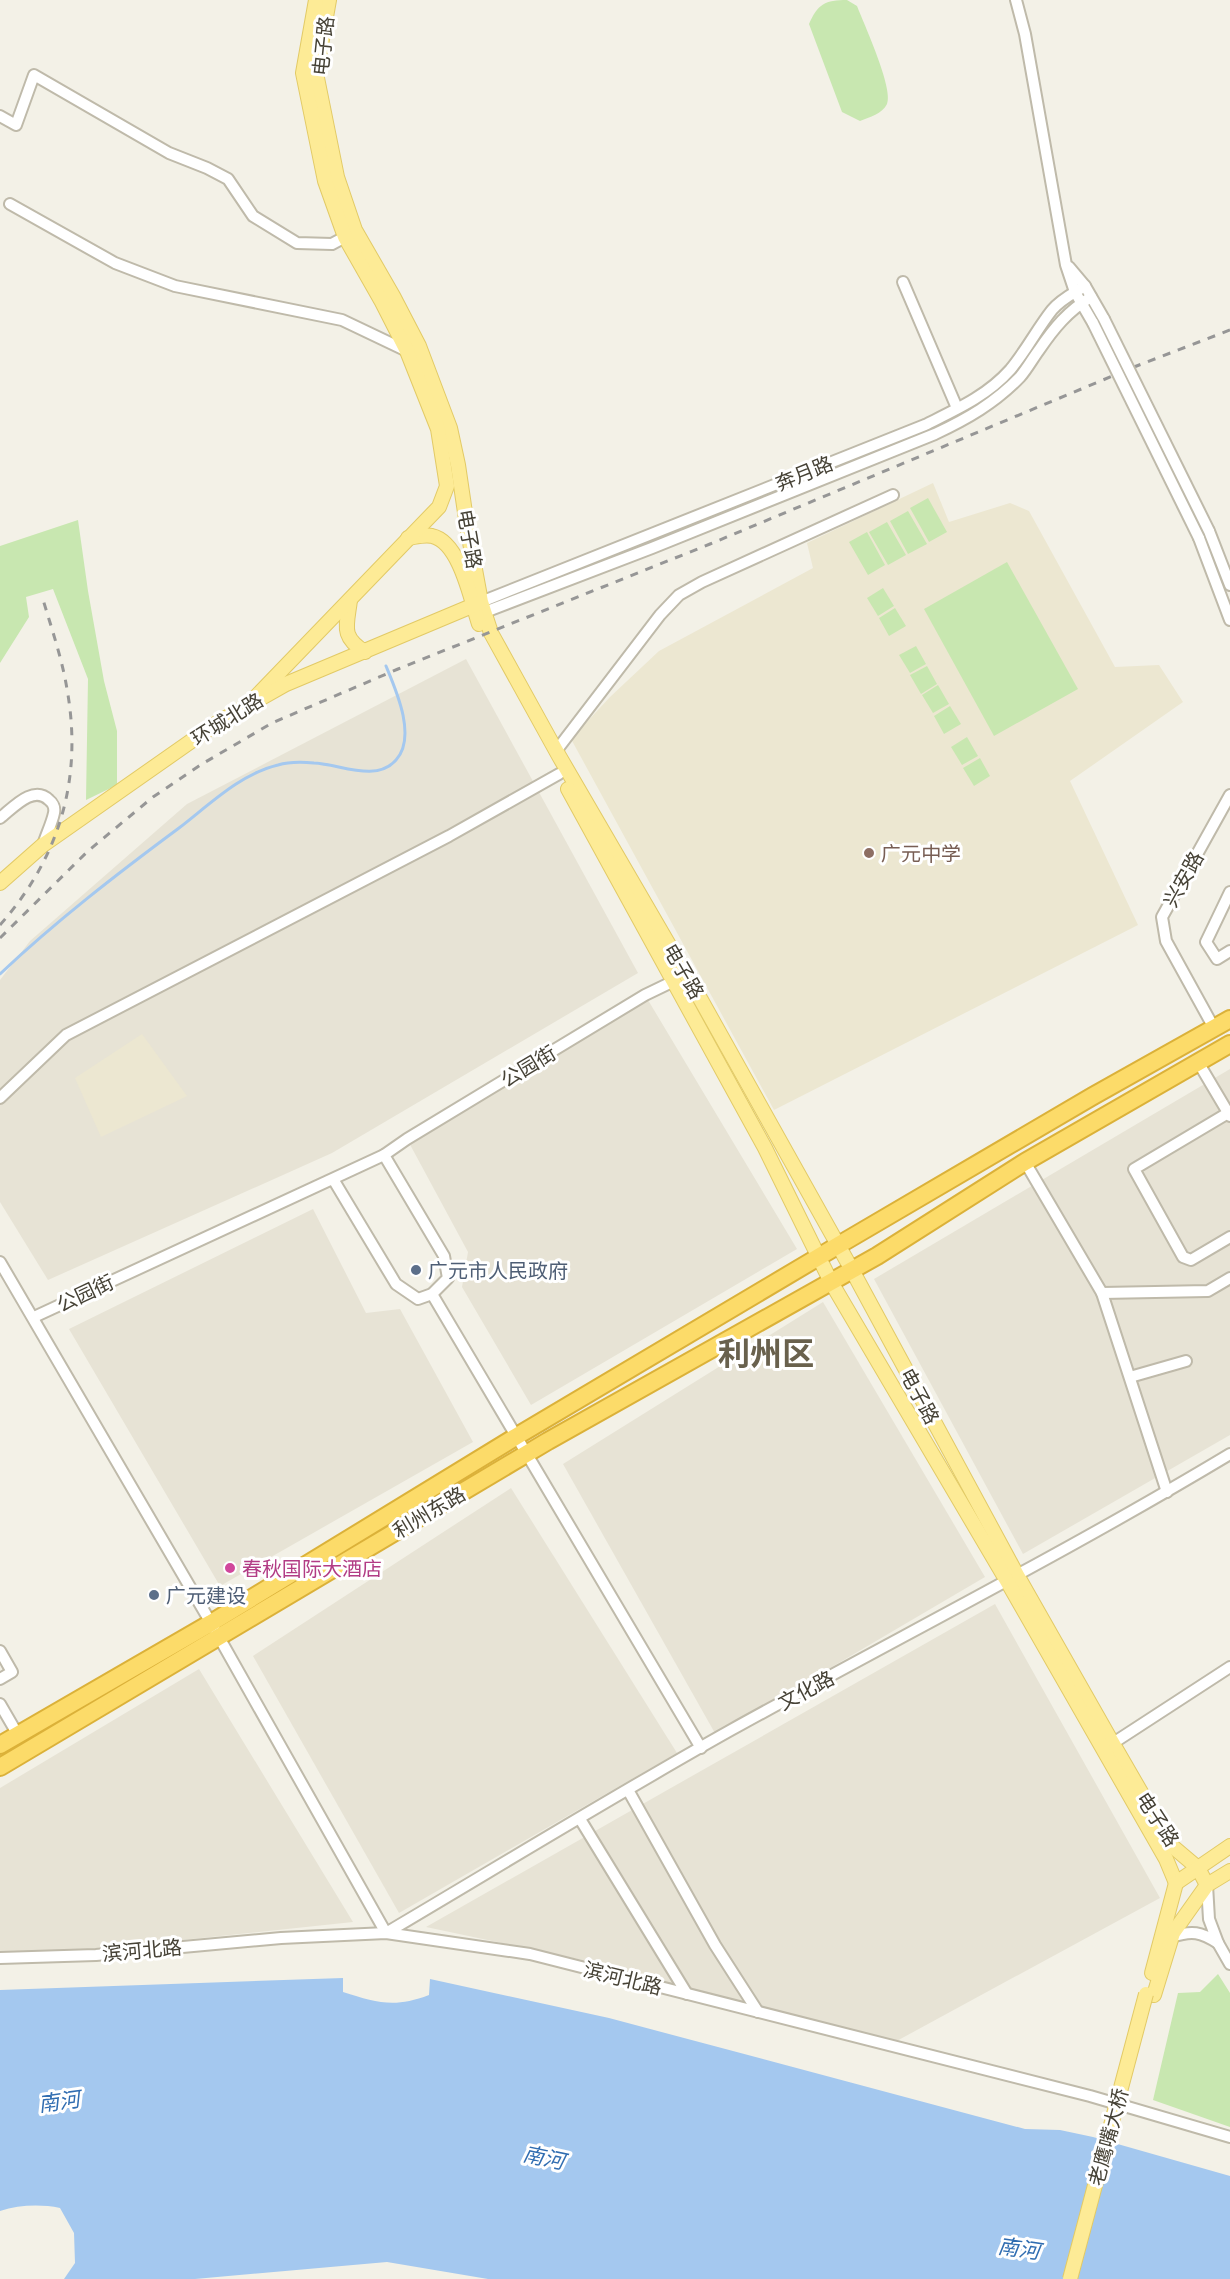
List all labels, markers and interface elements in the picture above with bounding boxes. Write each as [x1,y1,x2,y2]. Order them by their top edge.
street label: 电子路 [306,15,340,77]
street label: 奔月路 [771,449,837,497]
street label: 电子路 [451,507,489,571]
street label: 环城北路 [186,686,268,752]
place label: 广元中学 [881,840,961,867]
marker: 广元中学 [862,846,876,860]
street label: 兴安路 [1157,846,1209,912]
street label: 电子路 [657,938,711,1004]
street label: 公园街 [495,1039,561,1093]
place label: 广元市人民政府 [428,1257,568,1284]
marker: 广元市人民政府 [409,1263,423,1277]
street label: 公园街 [52,1268,118,1318]
district label: 利州区 [718,1331,814,1375]
street label: 电子路 [894,1363,946,1429]
street label: 利州东路 [388,1480,470,1544]
place label: 春秋国际大酒店 [242,1555,382,1582]
marker: 春秋国际大酒店 [223,1561,237,1575]
place label: 广元建设 [166,1582,246,1609]
marker: 广元建设 [147,1588,161,1602]
street label: 文化路 [773,1664,839,1716]
street label: 电子路 [1130,1786,1186,1852]
street label: 滨河北路 [101,1933,183,1967]
street label: 滨河北路 [581,1955,665,2001]
water label: 南河 [36,2084,86,2118]
street label: 老鹰嘴大桥 [1082,2085,1134,2189]
water label: 南河 [521,2139,571,2176]
water label: 南河 [996,2231,1046,2265]

